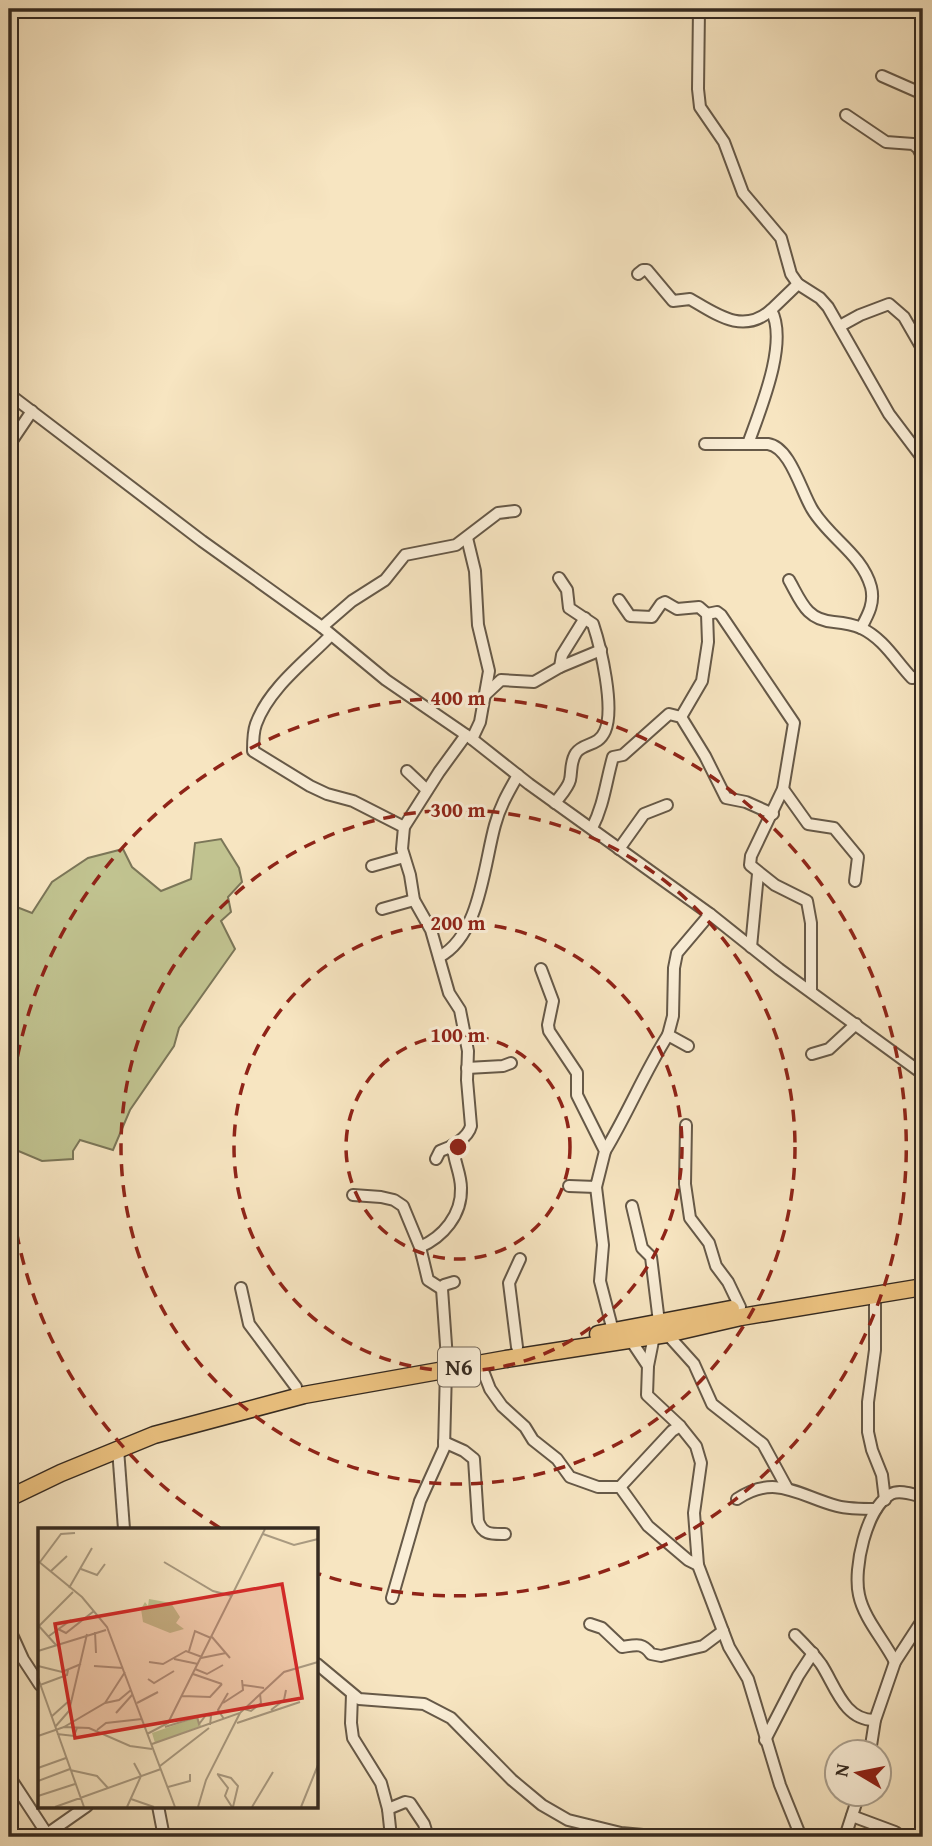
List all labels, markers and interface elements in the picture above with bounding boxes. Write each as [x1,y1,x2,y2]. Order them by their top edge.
text: 400 m [430,682,486,713]
text: 300 m [430,794,486,825]
text: 200 m [430,907,486,938]
text: 100 m [430,1019,486,1050]
centre of rings [446,1135,470,1159]
road number: N6 [438,1348,480,1386]
inset map [38,1528,318,1808]
north arrow [824,1738,894,1808]
text: N [826,1761,856,1779]

